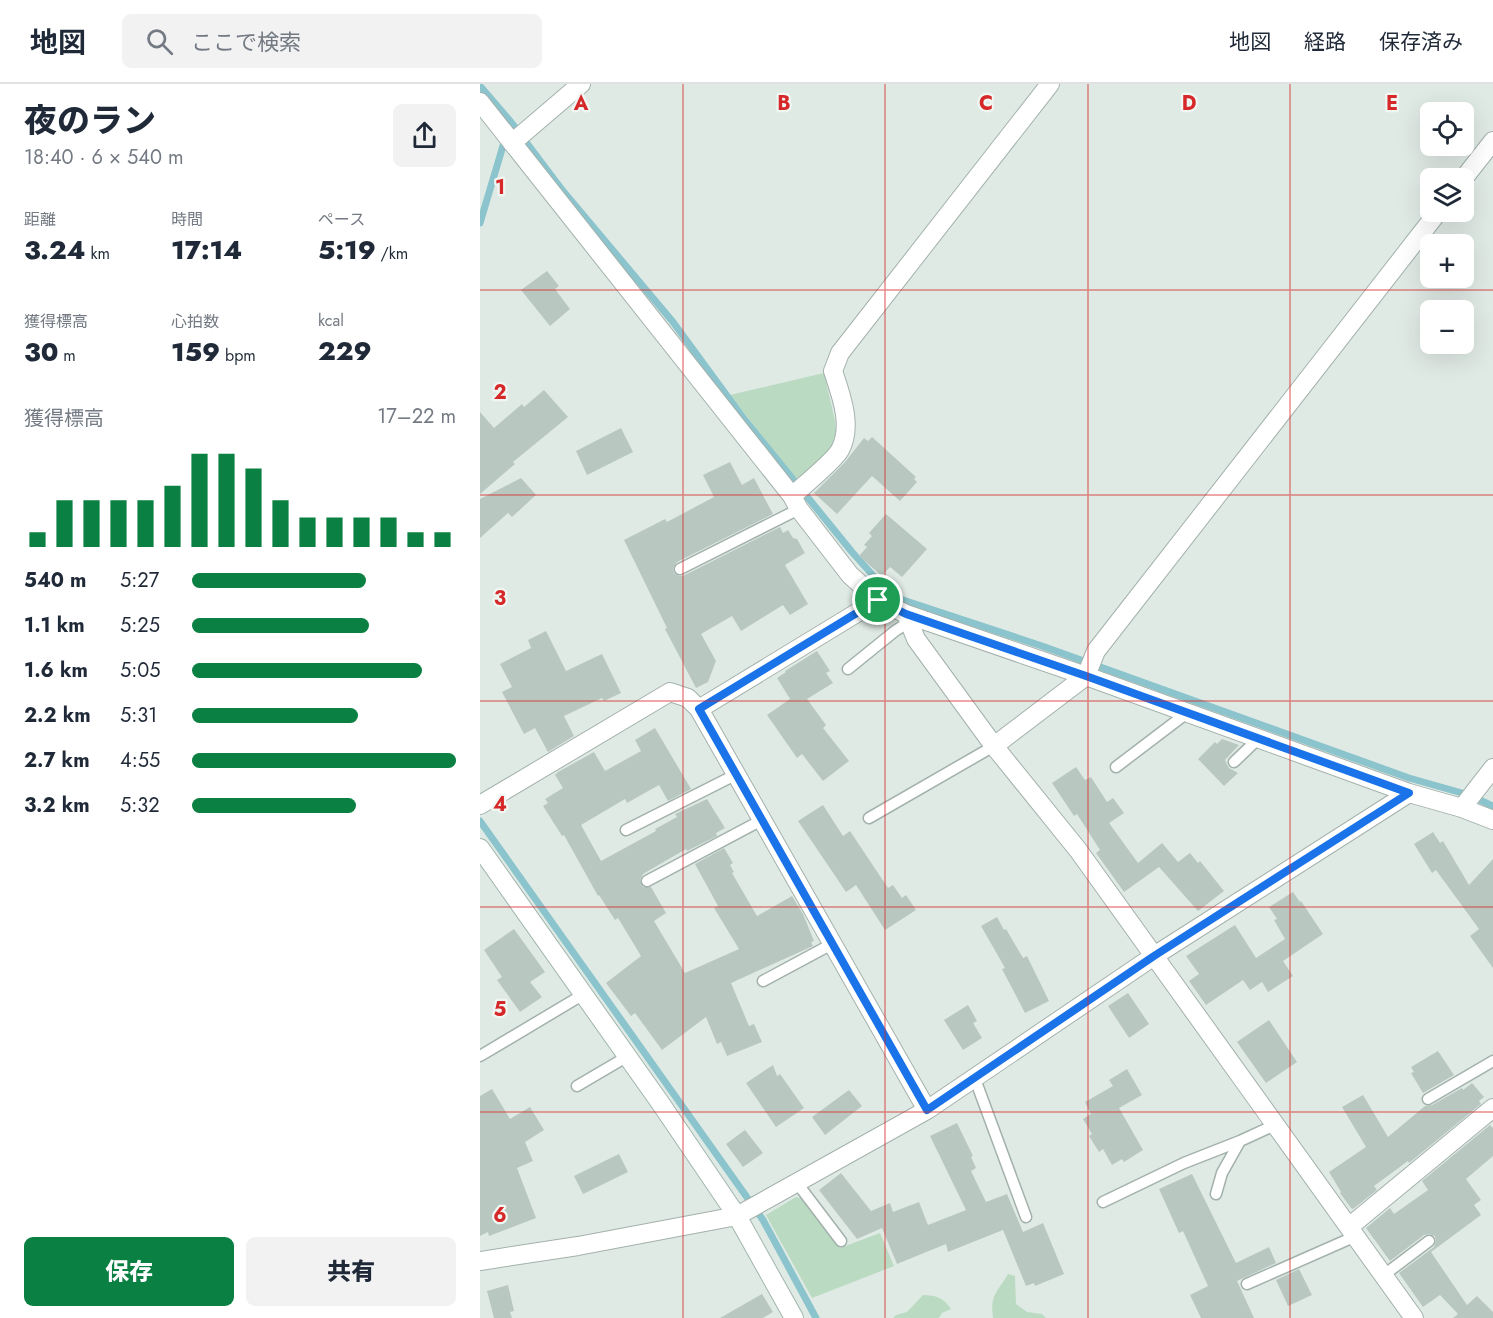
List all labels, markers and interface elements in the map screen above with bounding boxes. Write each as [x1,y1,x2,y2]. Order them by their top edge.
search box [122,14,542,68]
text: 地図 [30,22,86,63]
icon: search [143,25,176,58]
text: ここで検索 [191,26,301,58]
text: 地図 [1229,27,1271,57]
text: 経路 [1304,27,1346,57]
text: 保存済み [1379,27,1463,57]
text: A [573,89,589,118]
text: B [777,89,791,118]
text: C [979,89,993,118]
text: D [1182,89,1196,118]
text: E [1386,89,1398,118]
text: 夜のラン [24,97,156,144]
map controls [1420,102,1474,354]
button: locate [1420,102,1474,156]
button: share [393,104,456,167]
text: 18:40 · 6 × 540 m [24,143,184,172]
button: layers [1420,168,1474,222]
text: 1 [495,173,505,202]
text: 距離 [24,208,56,231]
text: 時間 [171,208,203,231]
text: ペース [318,208,365,231]
text: 3.24 [24,231,86,269]
text: 17:14 [171,231,242,269]
text: 5:19 [318,231,376,269]
button: + [1420,234,1474,288]
text: km [86,242,110,265]
text: /km [376,242,408,265]
button: − [1420,300,1474,354]
text: kcal [318,309,344,332]
text: 獲得標高 [24,310,88,333]
text: 心拍数 [171,310,219,333]
text: 229 [318,332,372,370]
text: 30 [24,333,58,371]
text: 159 [171,333,220,371]
text: m [58,344,76,367]
text: bpm [220,344,256,367]
text: 2 [493,378,507,407]
text: 17–22 m [377,402,456,431]
text: 獲得標高 [24,404,104,433]
text: 540 m [24,566,87,595]
text: 5:27 [120,566,159,595]
pin [852,574,903,625]
icon: arrive [861,583,894,616]
text: 3 [494,584,506,613]
text: 1.1 km [24,611,85,640]
text: 5:25 [120,611,160,640]
text: 1.6 km [24,656,88,685]
text: 5:05 [120,656,161,685]
text: 2.2 km [24,701,91,730]
text: 5:31 [120,701,157,730]
text: 2.7 km [24,746,90,775]
text: 4:55 [120,746,160,775]
text: 4 [493,790,507,819]
text: 3.2 km [24,791,90,820]
text: 5:32 [120,791,160,820]
text: 5 [494,995,507,1024]
text: 6 [493,1201,507,1230]
button: 保存 [24,1237,234,1306]
button: 共有 [246,1237,456,1306]

